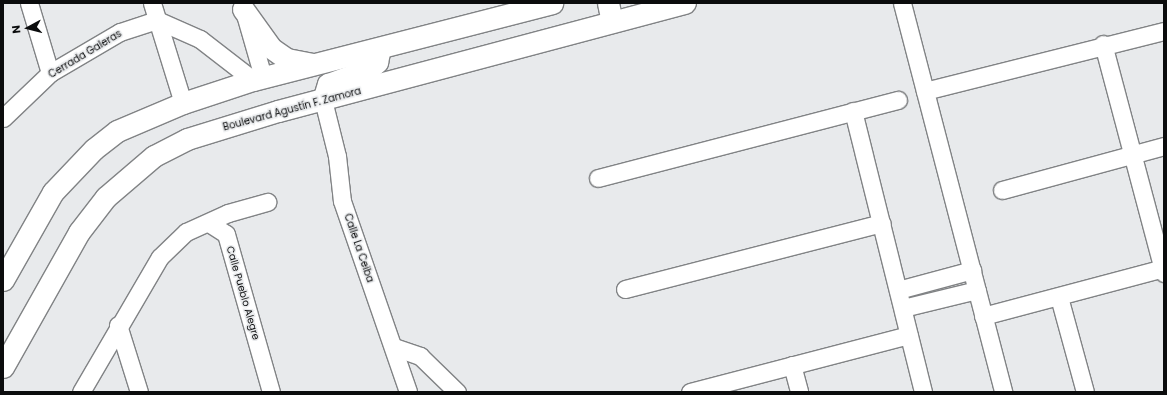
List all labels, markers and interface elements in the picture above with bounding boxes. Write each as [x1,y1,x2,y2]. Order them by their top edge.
north arrow [8,8,48,48]
text: N [8,24,25,35]
street label: Cerrada Galeras [46,27,124,81]
street label: Boulevard Agustín F. Zamora [222,85,362,133]
street label: Calle La Ceiba [342,212,376,284]
street label: Calle Pueblo Alegre [224,245,262,341]

